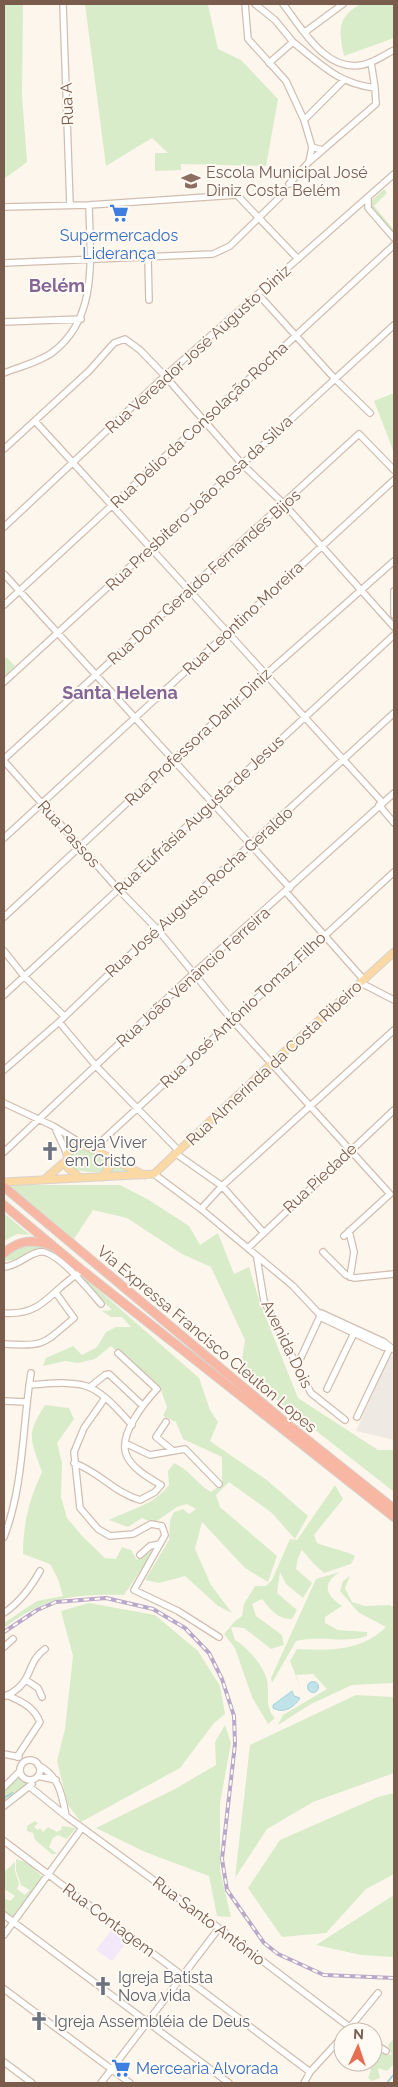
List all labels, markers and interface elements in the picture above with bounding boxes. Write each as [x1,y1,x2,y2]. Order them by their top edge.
street label: Rua A [57,82,77,126]
place label: Escola Municipal José Diniz Costa Belém [206,163,368,200]
school or university icon: Escola Municipal José Diniz Costa Belém [180,170,202,192]
supermarket icon: Supermercados Liderança [108,202,130,224]
place label: Supermercados Liderança [60,226,178,263]
street label: Rua Vereador José Augusto Diniz [102,261,295,437]
district label: Belém [29,275,85,296]
street label: Rua Délio da Consolação Rocha [106,338,292,512]
street label: Rua Presbítero João Rosa da Silva [102,411,296,595]
street label: Rua Dom Geraldo Fernandes Bijos [104,485,305,669]
street label: Rua Leontino Moreira [179,557,307,679]
street label: Rua Professora Dahir Diniz [121,664,275,810]
district label: Santa Helena [62,682,178,703]
street label: Rua Eufrásia Augusta de Jesus [110,731,288,899]
street label: Rua Passos [34,796,104,872]
street label: Rua José Augusto Rocha Geraldo [101,803,297,981]
street label: Rua João Venâncio Ferreira [112,903,274,1051]
street label: Rua José Antônio Tomaz Filho [156,928,330,1092]
street label: Rua Almerinda da Costa Ribeiro [182,977,366,1149]
place label: Igreja Viver em Cristo [65,1133,147,1170]
street label: Rua Piedade [279,1139,361,1217]
church icon: Igreja Viver em Cristo [39,1140,61,1162]
street label: Via Expressa Francisco Cleuton Lopes [93,1242,321,1437]
street label: Avenida Dois [257,1297,317,1391]
street label: Rua Santo Antônio [149,1873,269,1969]
street label: Rua Contagem [59,1879,159,1961]
place label: Igreja Batista Nova vida [118,1968,213,2005]
church icon: Igreja Batista Nova vida [92,1975,114,1997]
church icon: Igreja Assembléia de Deus [28,2010,50,2032]
place label: Igreja Assembléia de Deus [54,2012,250,2031]
north arrow [333,2022,383,2072]
text: N [353,2026,364,2042]
supermarket icon: Mercearia Alvorada [110,2057,132,2079]
place label: Mercearia Alvorada [136,2059,279,2078]

